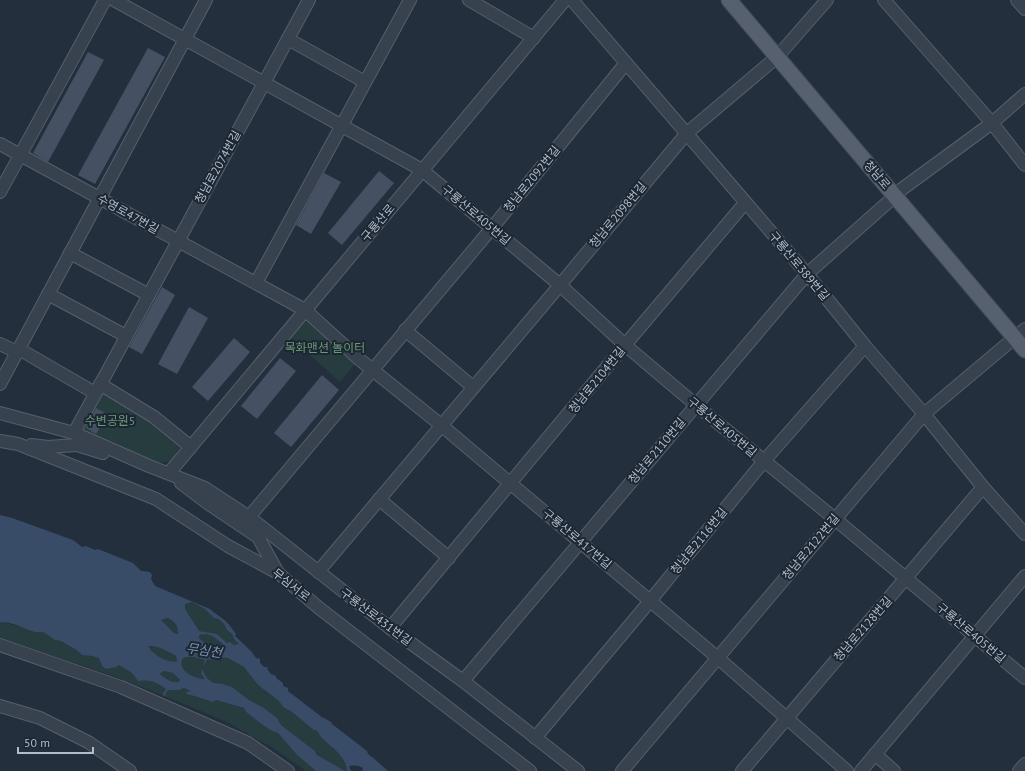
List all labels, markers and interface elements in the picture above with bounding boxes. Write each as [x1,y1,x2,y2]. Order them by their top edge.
street label: 청남로2074번길 [191,128,244,206]
street label: 청남로2092번길 [500,142,563,215]
street label: 청남로 [861,157,894,192]
street label: 청남로2098번길 [586,179,650,251]
street label: 구룡산로405번길 [439,181,514,248]
street label: 수영로47번길 [95,190,162,237]
street label: 구룡산로 [358,201,398,244]
street label: 구룡산로389번길 [766,228,833,303]
park label: 목화맨션 놀이터 [285,340,365,355]
street label: 청남로2104번길 [565,343,628,416]
street label: 구룡산로405번길 [685,393,760,460]
park label: 수변공원5 [85,413,135,428]
street label: 청남로2110번길 [625,415,689,487]
street label: 청남로2116번길 [667,504,730,577]
street label: 구룡산로417번길 [540,505,615,572]
street label: 청남로2122번길 [779,511,843,583]
street label: 무심서로 [269,565,313,604]
street label: 구룡산로431번길 [337,585,415,648]
street label: 청남로2128번길 [830,593,895,664]
street label: 구룡산로405번길 [934,599,1009,666]
water label: 무심천 [185,639,224,662]
scale bar [18,729,93,755]
text: 50 m [24,735,50,750]

